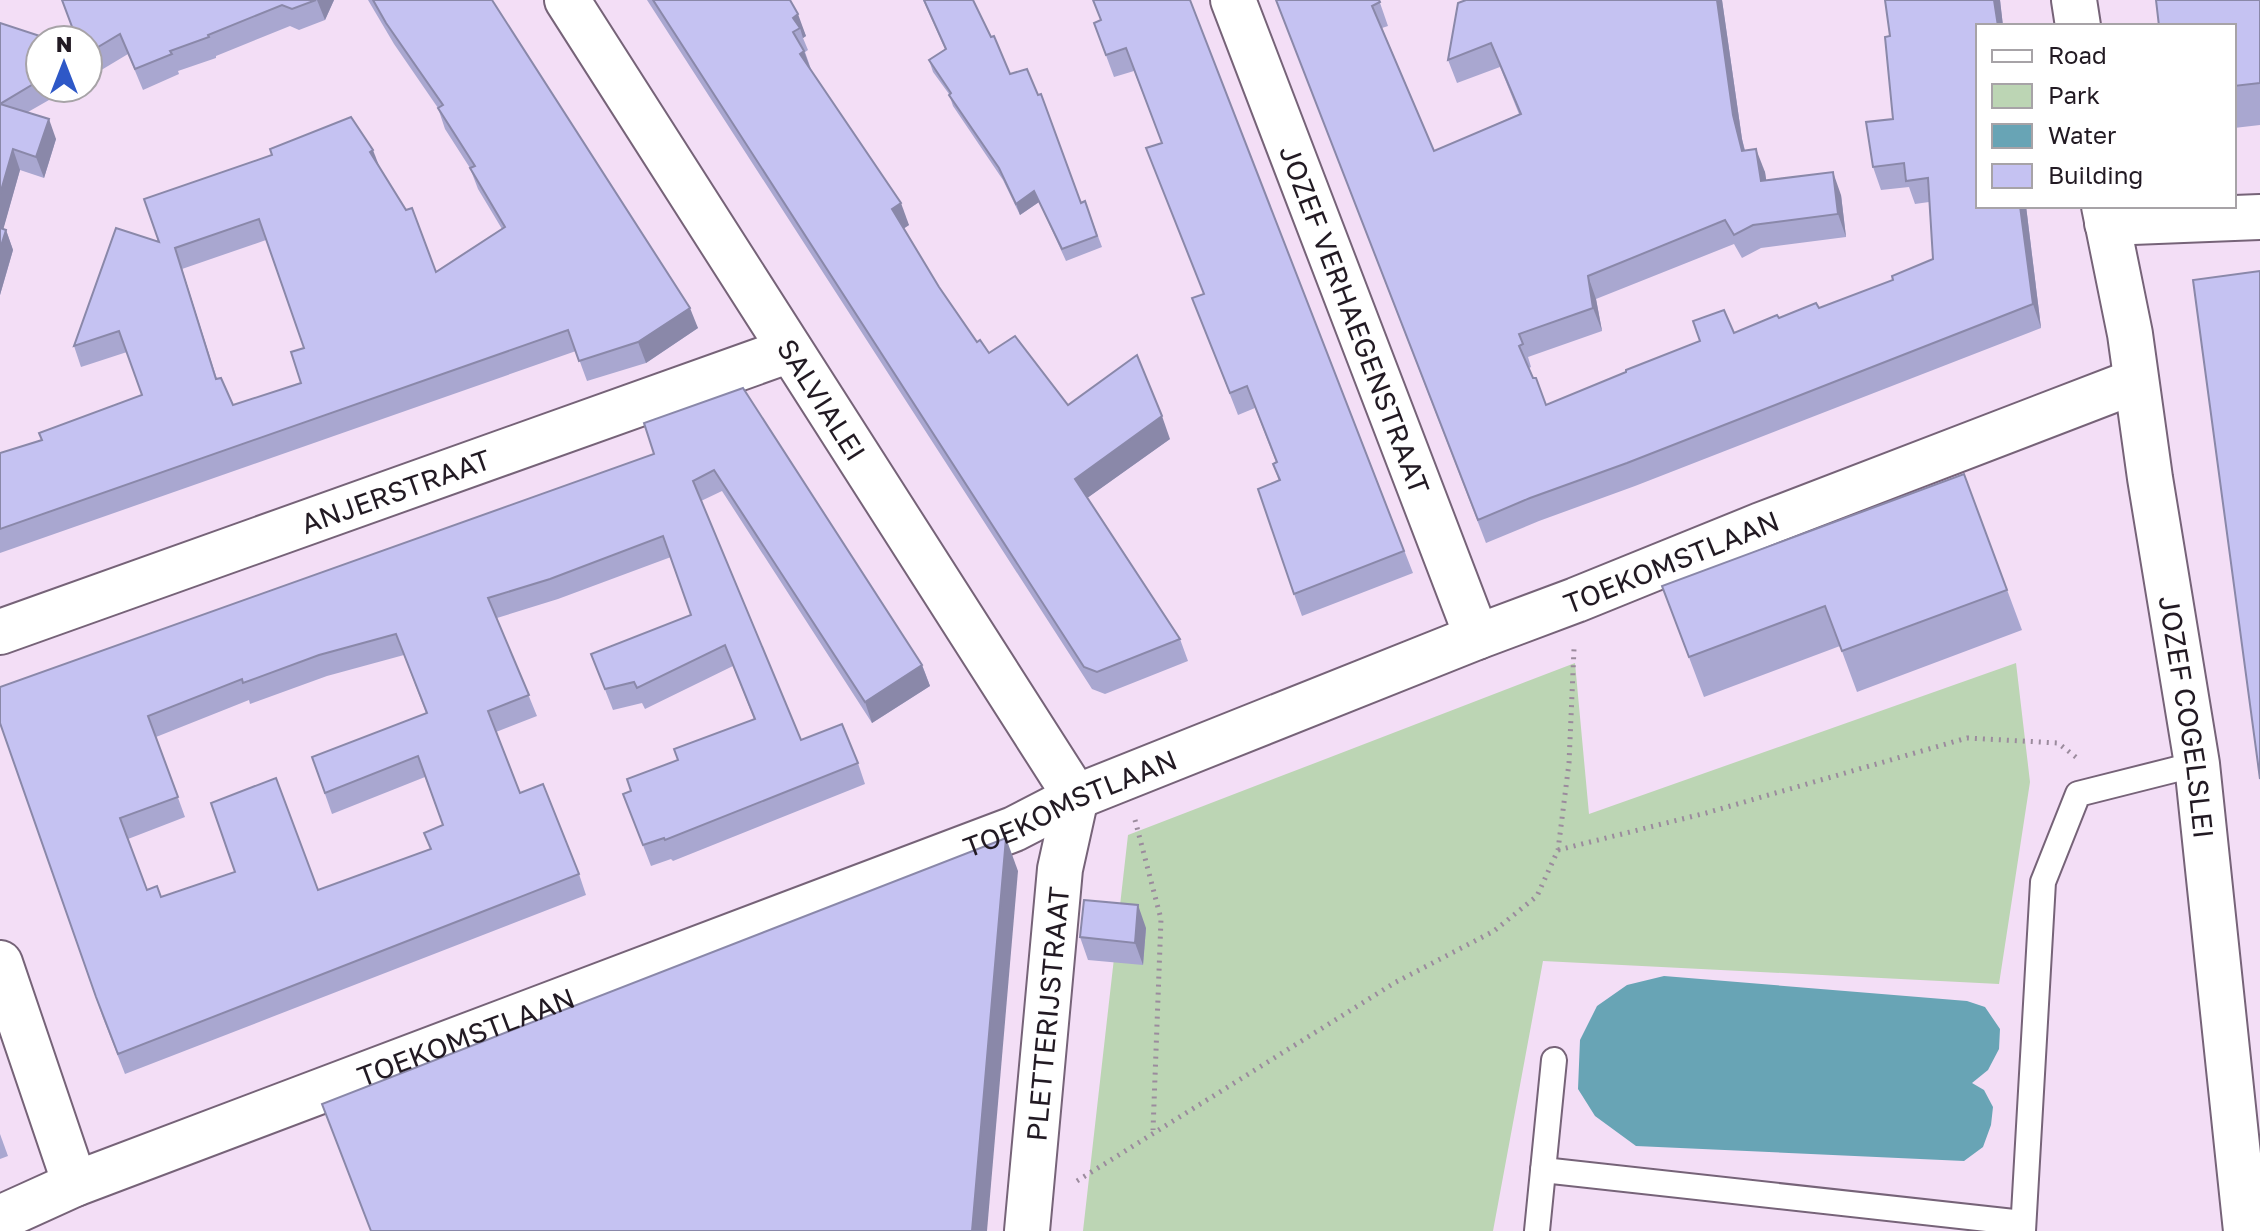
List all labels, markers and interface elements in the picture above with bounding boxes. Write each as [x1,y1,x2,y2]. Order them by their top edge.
north arrow [24,24,104,104]
legend [1976,24,2236,208]
text: N [56,30,72,57]
text: Road [2048,40,2107,69]
text: Park [2048,80,2100,109]
text: Water [2048,120,2116,149]
street label: JOZEF VERHAEGENSTRAAT [1274,140,1437,498]
text: Building [2048,160,2143,189]
street label: SALVIALEI [771,333,873,466]
street label: ANJERSTRAAT [296,442,495,540]
street label: TOEKOMSTLAAN [1559,503,1783,620]
street label: JOZEF COGELSLEI [2153,593,2221,840]
street label: TOEKOMSTLAAN [959,742,1181,863]
street label: PLETTERIJSTRAAT [1019,885,1075,1143]
street label: TOEKOMSTLAAN [353,980,579,1092]

